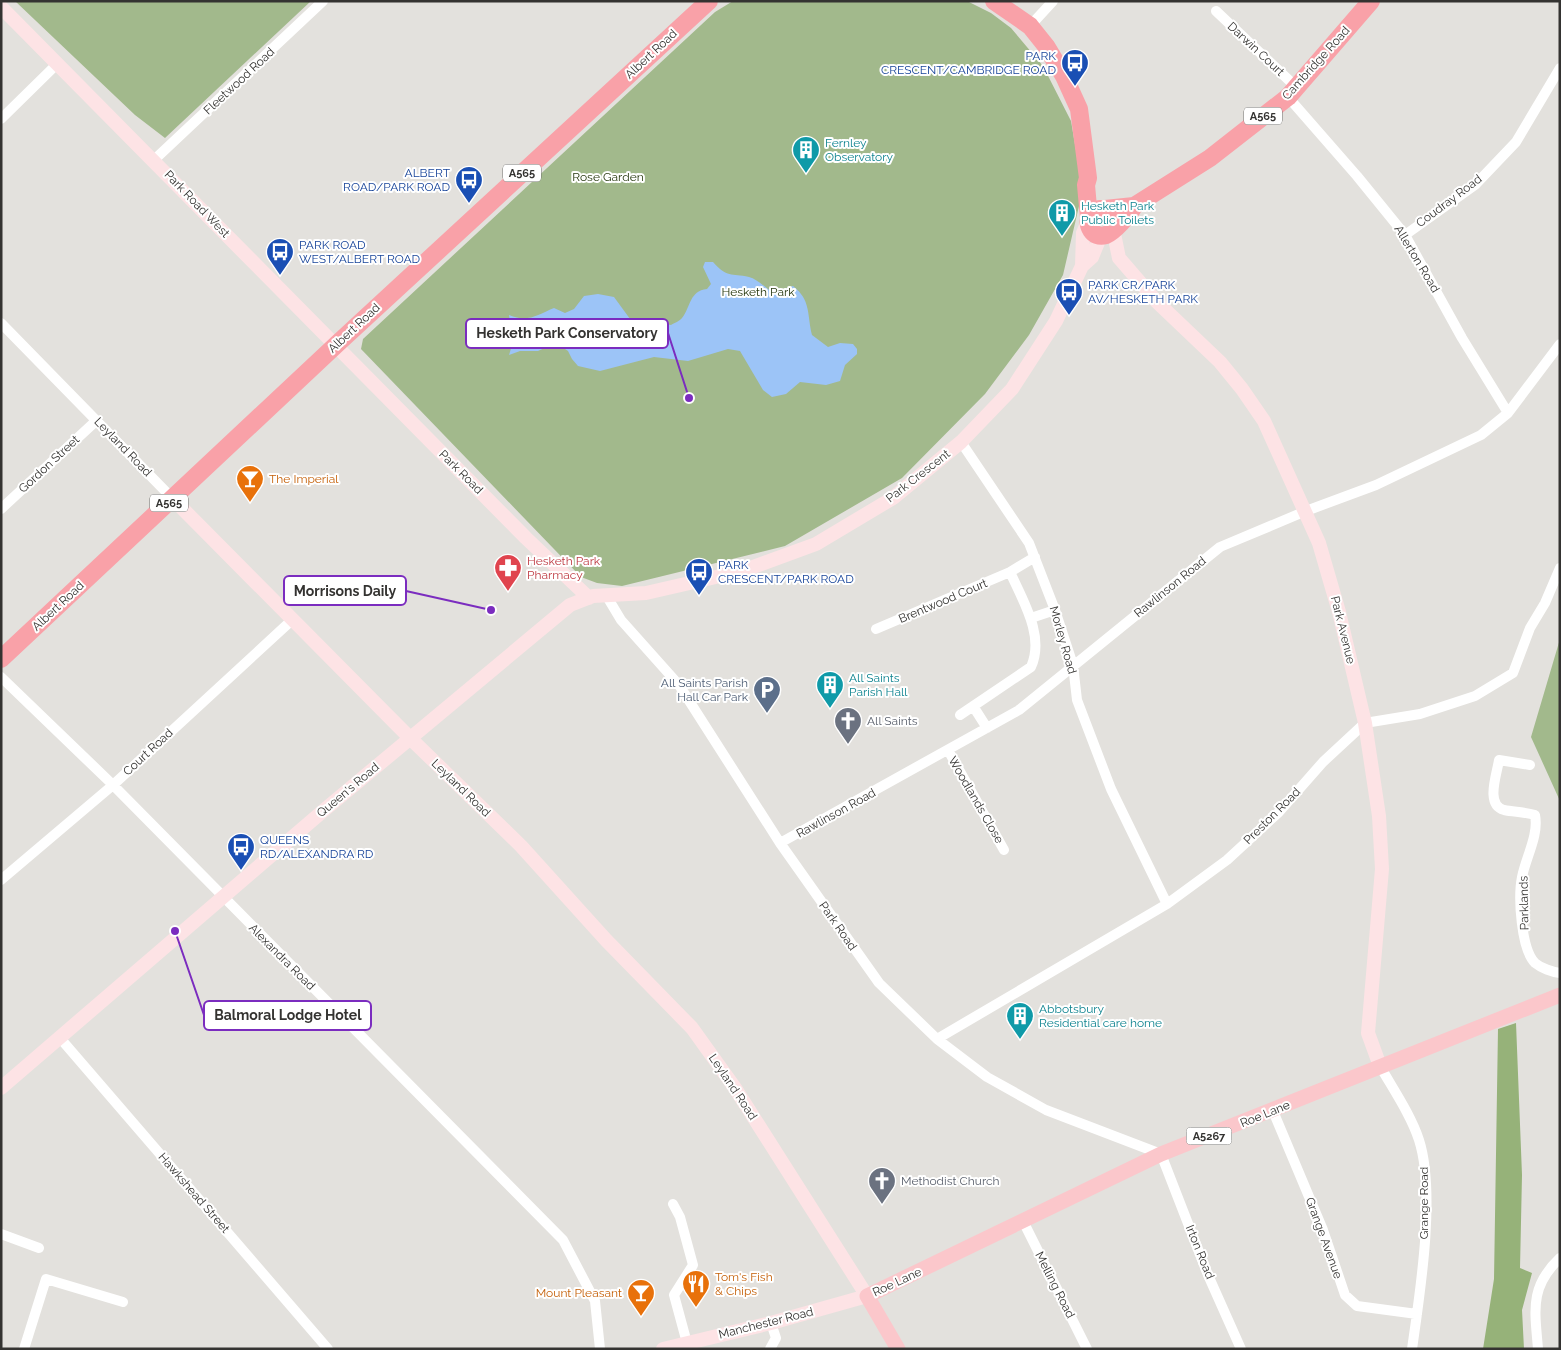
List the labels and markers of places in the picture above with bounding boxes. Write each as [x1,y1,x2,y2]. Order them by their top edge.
bus stop icon: PARK CRESCENT/CAMBRIDGE ROAD [1060,48,1090,87]
place label: PARK CRESCENT/CAMBRIDGE ROAD [881,49,1056,77]
building icon: Fernley Observatory [791,135,821,174]
place label: Fernley Observatory [825,136,893,164]
bus stop icon: ALBERT ROAD/PARK ROAD [454,165,484,204]
place label: ALBERT ROAD/PARK ROAD [343,166,451,194]
building icon: Hesketh Park Public Toilets [1047,198,1077,237]
place label: Hesketh Park Public Toilets [1081,199,1155,227]
bus stop icon: PARK ROAD WEST/ALBERT ROAD [265,237,295,276]
place label: PARK ROAD WEST/ALBERT ROAD [299,238,421,266]
bus stop icon: PARK CR/PARK AV/HESKETH PARK [1054,277,1084,316]
place label: PARK CR/PARK AV/HESKETH PARK [1088,278,1198,306]
callout: Hesketh Park Conservatory [466,319,668,348]
bar icon: The Imperial [235,464,265,503]
place label: The Imperial [269,472,339,486]
pharmacy icon: Hesketh Park Pharmacy [493,553,523,592]
place label: Hesketh Park Pharmacy [527,554,601,582]
bus stop icon: PARK CRESCENT/PARK ROAD [684,557,714,596]
place label: PARK CRESCENT/PARK ROAD [718,558,854,586]
callout: Morrisons Daily [284,576,406,605]
building icon: All Saints Parish Hall [815,670,845,709]
place label: All Saints Parish Hall [849,671,908,699]
parking icon: All Saints Parish Hall Car Park [752,675,782,714]
place label: All Saints Parish Hall Car Park [661,676,749,704]
church icon: All Saints [833,706,863,745]
place label: All Saints [867,714,918,728]
bus stop icon: QUEENS RD/ALEXANDRA RD [226,832,256,871]
place label: QUEENS RD/ALEXANDRA RD [260,833,374,861]
callout: Balmoral Lodge Hotel [204,1001,371,1030]
building icon: Abbotsbury Residential care home [1005,1001,1035,1040]
place label: Abbotsbury Residential care home [1039,1002,1162,1030]
church icon: Methodist Church [867,1166,897,1205]
place label: Methodist Church [901,1174,999,1188]
restaurant icon: Tom's Fish & Chips [681,1269,711,1308]
place label: Tom's Fish & Chips [715,1270,773,1298]
bar icon: Mount Pleasant [626,1278,656,1317]
place label: Mount Pleasant [536,1286,622,1300]

